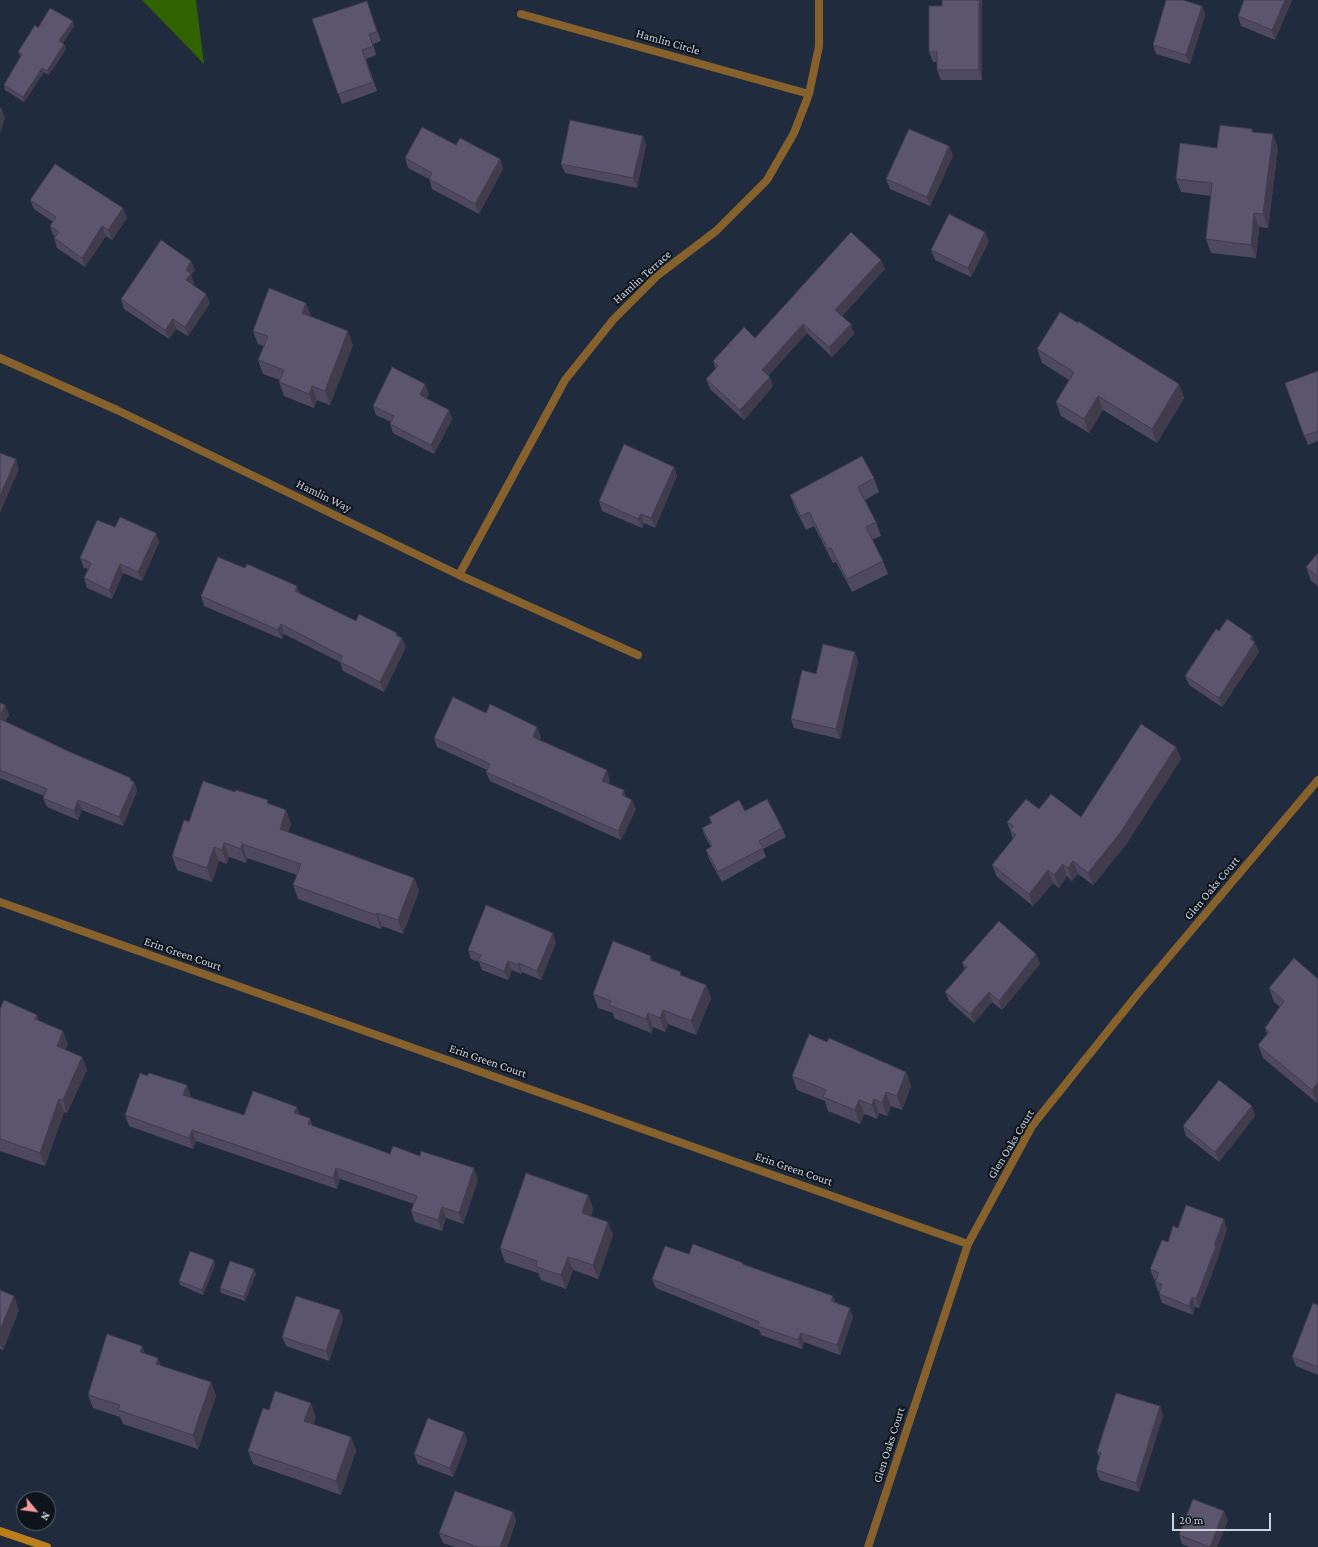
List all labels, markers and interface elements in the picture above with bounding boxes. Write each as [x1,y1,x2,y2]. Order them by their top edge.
street label: Hamlin Circle [634,26,702,58]
street label: Hamlin Terrace [610,247,674,307]
street label: Hamlin Way [294,476,354,516]
street label: Glen Oaks Court [1181,853,1243,923]
street label: Erin Green Court [142,934,224,974]
street label: Erin Green Court [447,1041,529,1081]
street label: Glen Oaks Court [985,1107,1037,1181]
street label: Erin Green Court [753,1149,835,1189]
street label: Glen Oaks Court [870,1405,908,1485]
north arrow [16,1491,56,1531]
scale bar [1174,1505,1273,1531]
text: N [39,1510,53,1523]
text: 20 m [1179,1513,1203,1527]

